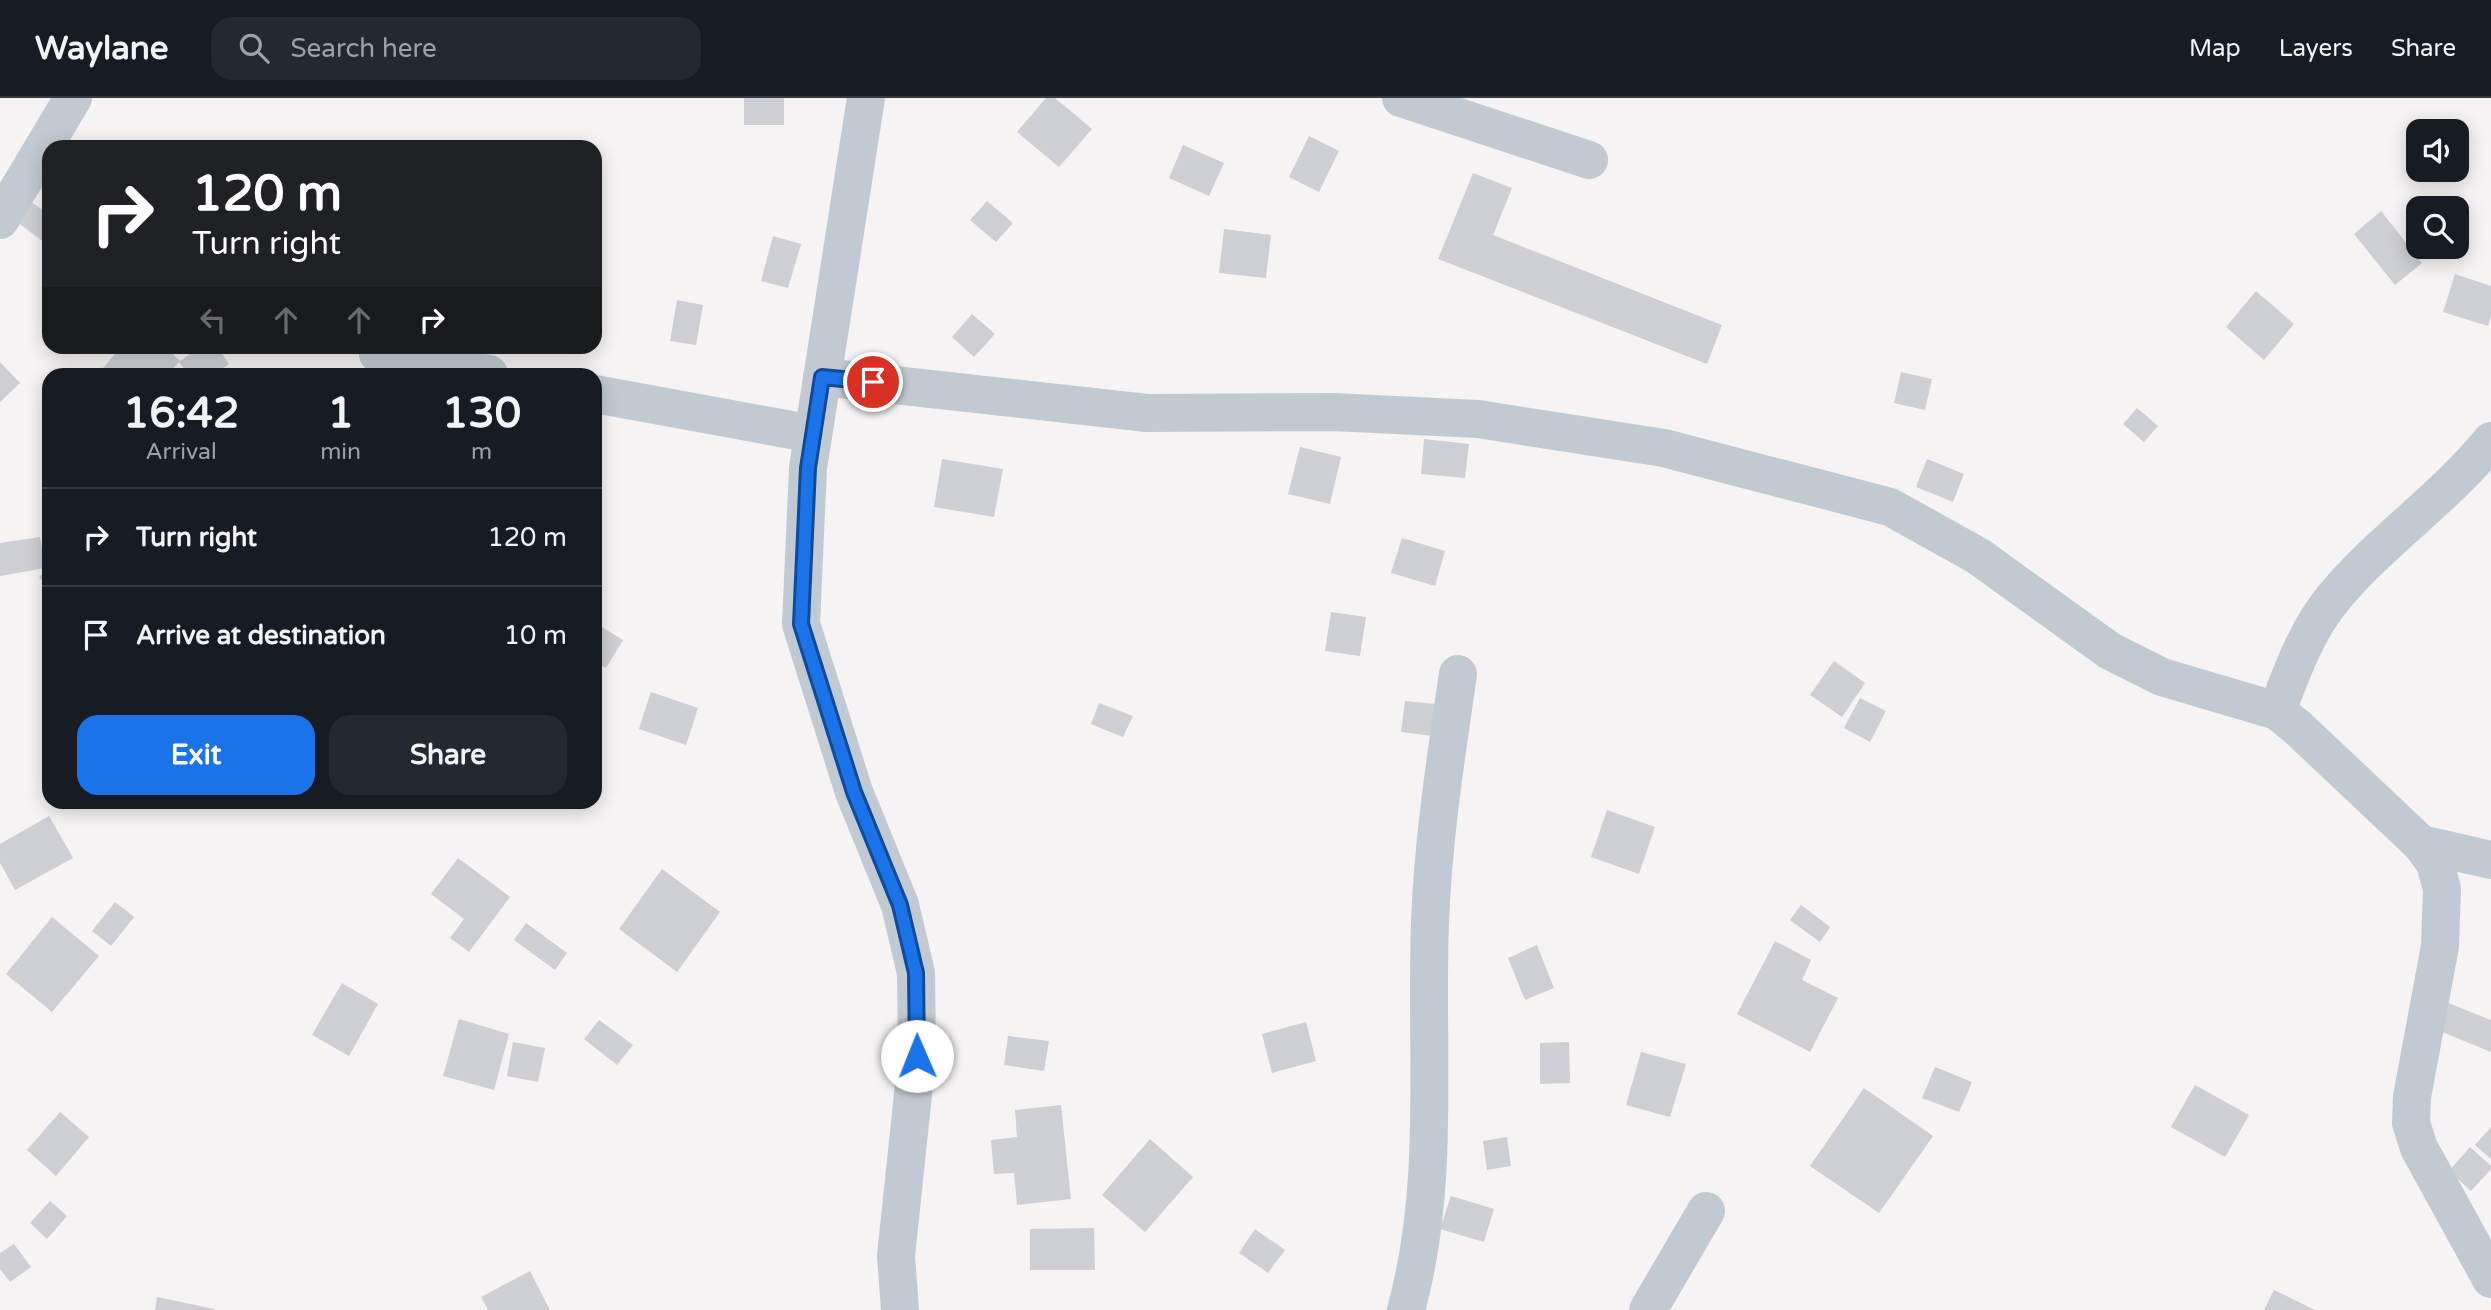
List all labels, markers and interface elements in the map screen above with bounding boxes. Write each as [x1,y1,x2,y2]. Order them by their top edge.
search box [211,17,701,80]
text: Waylane [35,29,169,68]
icon: search [235,29,273,67]
text: Search here [291,33,437,64]
text: Map [2189,34,2241,63]
text: Layers [2279,34,2353,63]
text: Share [2391,34,2456,63]
map controls [2406,119,2469,259]
button: sound [2406,119,2469,182]
text: 120 m [192,165,342,224]
icon: right [77,168,168,259]
button: search [2406,196,2469,259]
text: Turn right [192,225,341,263]
icon: left [194,301,232,339]
icon: ahead [267,301,305,339]
icon: ahead [340,301,378,339]
icon: right [413,301,451,339]
pin [843,352,903,412]
icon: arrive [854,363,892,401]
text: 16:42 [123,388,239,439]
text: 1 [327,388,354,439]
text: 130 [442,388,521,439]
text: Arrival [146,438,217,466]
text: min [320,438,361,466]
text: m [471,438,492,466]
icon: right [77,518,115,556]
text: Turn right [136,522,257,553]
text: 120 m [487,522,567,553]
icon: arrive [77,616,115,654]
text: Arrive at destination [136,620,386,651]
text: 10 m [504,620,567,651]
button: Exit [77,715,315,795]
button: Share [329,715,567,795]
position arrow [880,1019,954,1093]

